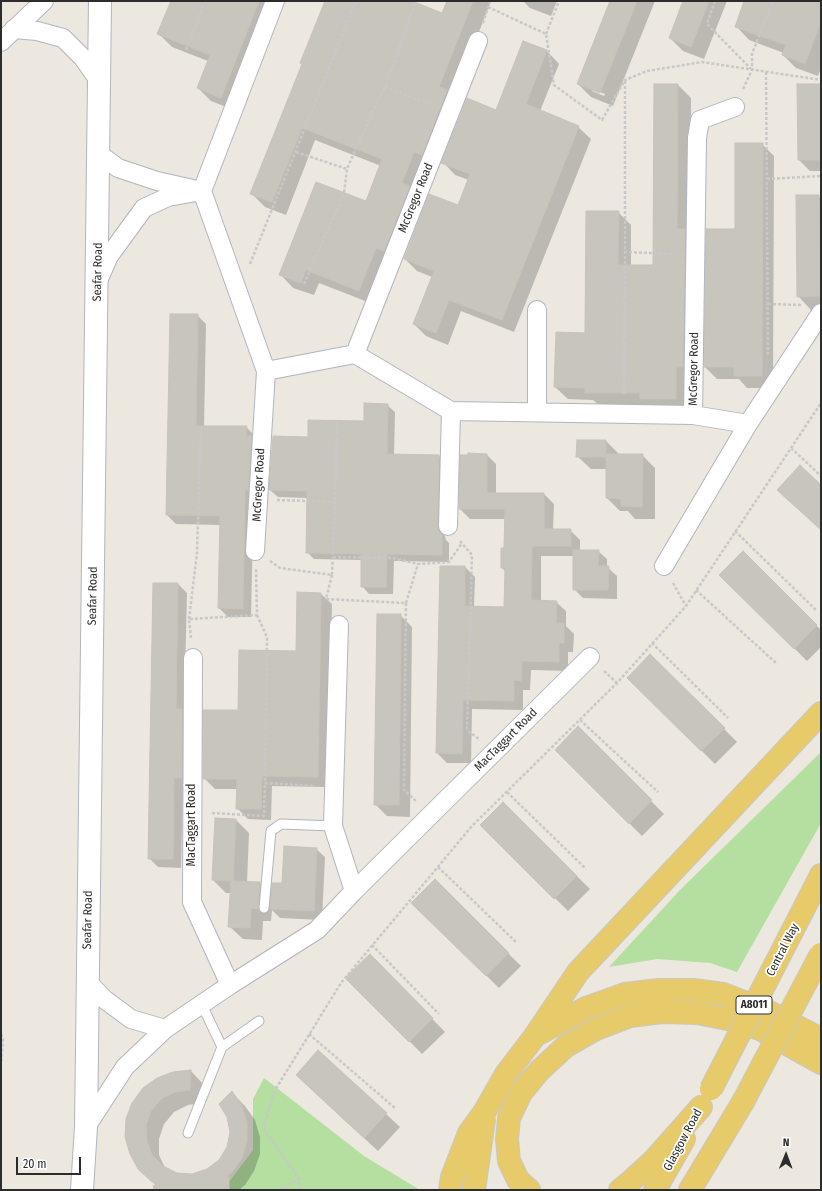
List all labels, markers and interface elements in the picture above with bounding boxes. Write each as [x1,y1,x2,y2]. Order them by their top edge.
street label: McGregor Road [395,161,437,235]
street label: Seafar Road [90,242,106,302]
street label: McGregor Road [686,332,702,406]
street label: McGregor Road [250,448,268,522]
street label: Seafar Road [85,566,101,626]
street label: MacTaggart Road [472,706,540,774]
street label: MacTaggart Road [185,783,199,867]
street label: Seafar Road [80,890,96,950]
street label: Central Way [764,921,802,979]
road number: A8011 [736,996,772,1014]
street label: Glasgow Road [661,1107,705,1173]
north arrow [766,1135,806,1175]
text: N [783,1136,790,1149]
scale bar [18,1149,83,1175]
text: 20 m [23,1157,47,1171]

